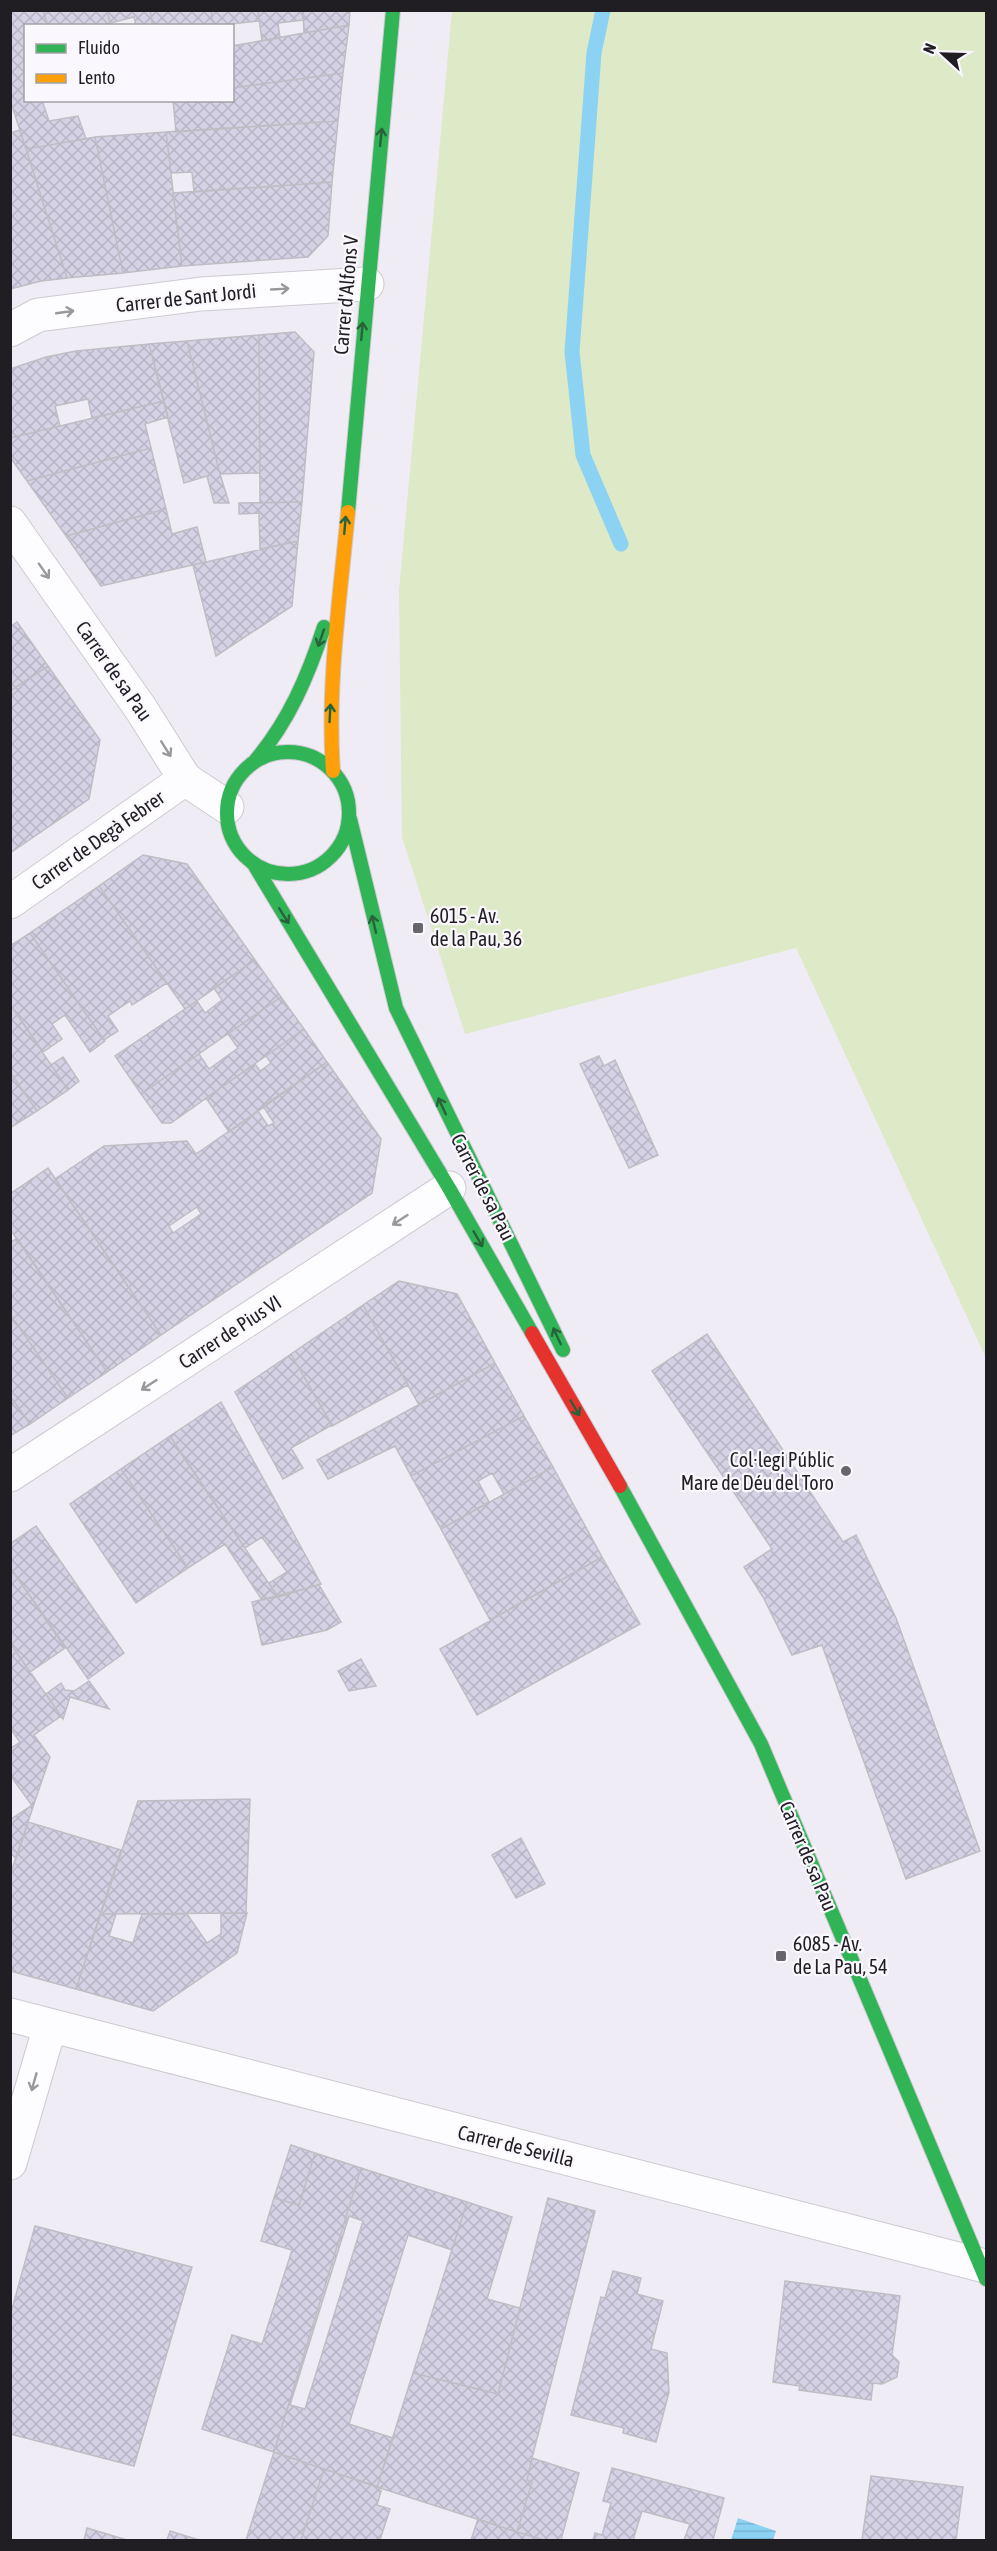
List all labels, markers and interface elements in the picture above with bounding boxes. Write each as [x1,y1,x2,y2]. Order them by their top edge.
legend [24,24,234,102]
north arrow [913,24,973,84]
text: Fluido [78,37,120,58]
text: N [919,41,939,56]
text: Lento [78,67,115,88]
one-way arrow [376,127,387,147]
street label: Carrer d'Alfons V [329,234,362,356]
street label: Carrer de Sant Jordi [115,279,257,316]
one-way arrow [269,283,289,294]
one-way arrow [55,306,74,317]
one-way arrow [357,321,368,341]
one-way arrow [340,515,351,535]
one-way arrow [38,562,50,578]
street label: Carrer de sa Pau [72,616,157,725]
one-way arrow [314,629,325,647]
one-way arrow [325,704,336,724]
one-way arrow [161,740,173,757]
street label: Carrer de Degà Febrer [27,785,169,894]
place label: 6015 - Av. de la Pau, 36 [430,904,522,950]
one-way arrow [278,908,291,925]
one-way arrow [367,915,379,934]
marker: 6015 - Av. de la Pau, 36 [411,921,425,935]
one-way arrow [435,1097,447,1115]
street label: Carrer de sa Pau [447,1130,520,1244]
one-way arrow [392,1215,409,1227]
one-way arrow [472,1230,484,1247]
street label: Carrer de Pius VI [174,1290,285,1373]
one-way arrow [551,1328,563,1346]
one-way arrow [141,1379,158,1391]
one-way arrow [569,1399,581,1416]
place label: Col·legi Públic Mare de Déu del Toro [681,1448,835,1494]
marker: Col·legi Públic Mare de Déu del Toro [839,1464,853,1478]
street label: Carrer de sa Pau [775,1798,842,1914]
place label: 6085 - Av. de La Pau, 54 [793,1932,888,1978]
marker: 6085 - Av. de La Pau, 54 [774,1949,788,1963]
one-way arrow [28,2073,39,2092]
street label: Carrer de Sevilla [456,2120,577,2171]

